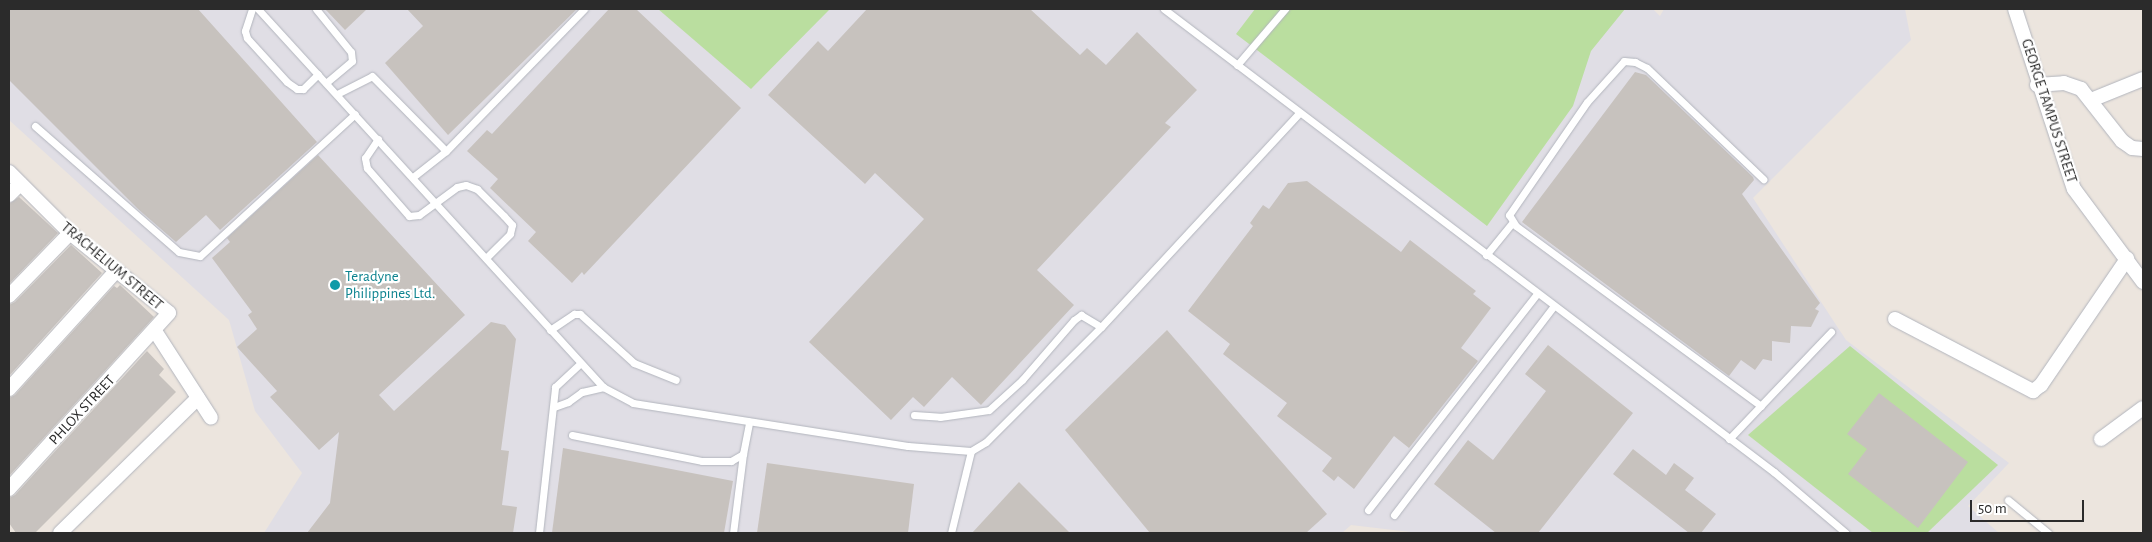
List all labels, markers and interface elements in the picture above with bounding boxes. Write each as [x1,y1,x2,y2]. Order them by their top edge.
street label: GEORGE TAMPUS STREET [2017,37,2081,185]
street label: TRACHELIUM STREET [57,218,167,314]
place label: Teradyne Philippines Ltd. [345,267,435,302]
marker: Teradyne Philippines Ltd. [329,279,341,291]
street label: PHLOX STREET [45,371,119,449]
scale bar [1972,490,2086,522]
text: 50 m [1978,501,2007,516]

